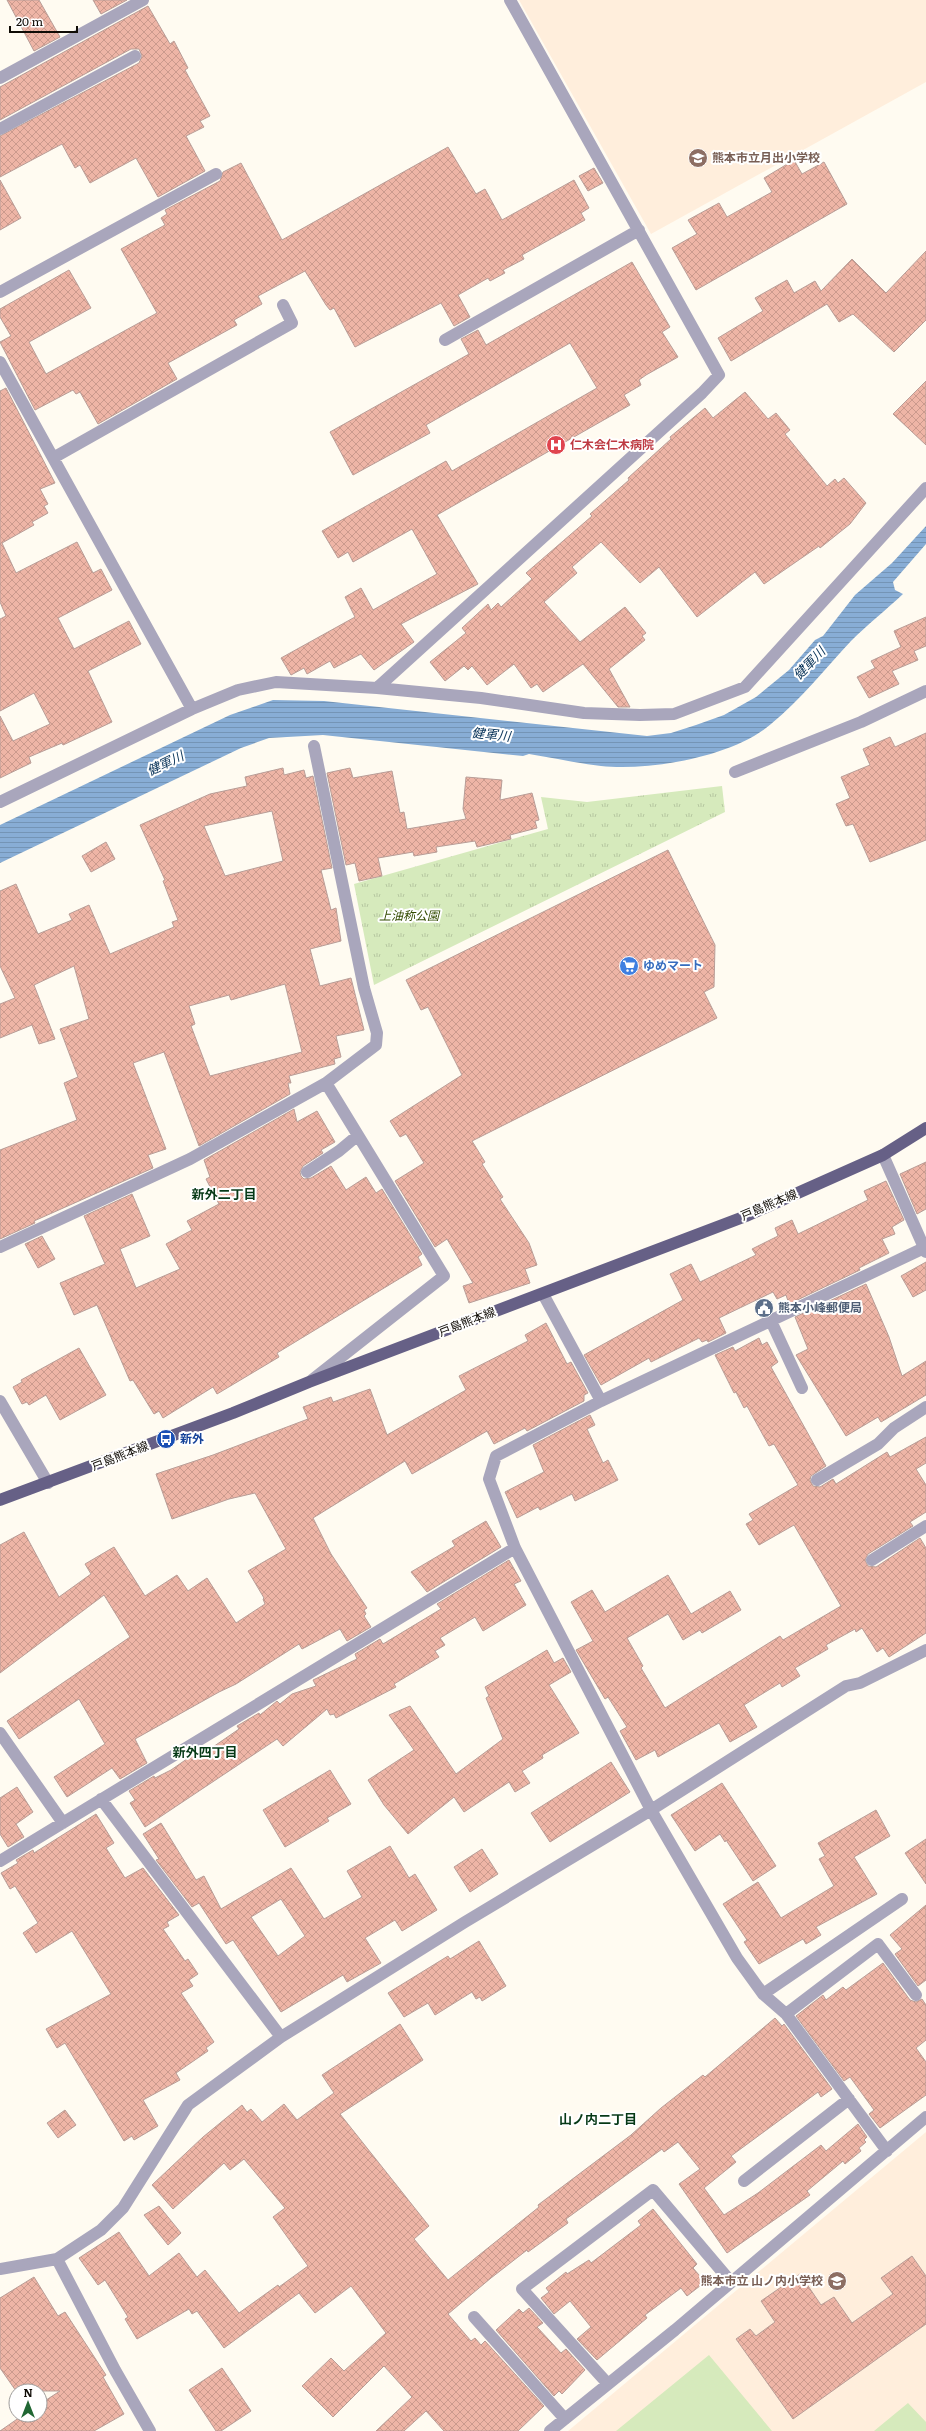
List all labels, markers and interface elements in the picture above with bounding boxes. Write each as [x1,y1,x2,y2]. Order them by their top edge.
scale bar [10,8,77,34]
text: 20 m [16,12,43,30]
school or university icon: 熊本市立月出小学校 [687,147,709,169]
place label: 熊本市立月出小学校 [712,148,820,166]
hospital icon: 仁木会仁木病院 [545,434,567,456]
place label: 仁木会仁木病院 [570,435,654,453]
water label: 健軍川 [788,641,830,683]
water label: 健軍川 [471,722,513,745]
water label: 健軍川 [143,745,188,780]
park label: 上油称公園 [379,906,441,924]
supermarket icon: ゆめマート [618,955,640,977]
place label: ゆめマート [643,956,703,974]
district label: 新外二丁目 [191,1184,257,1203]
street label: 戸島熊本線 [737,1184,800,1224]
public building icon: 熊本小峰郵便局 [753,1297,775,1319]
place label: 熊本小峰郵便局 [778,1298,862,1316]
street label: 戸島熊本線 [435,1302,498,1340]
bus stop icon: 新外 [155,1428,177,1450]
place label: 新外 [180,1429,204,1447]
street label: 戸島熊本線 [88,1436,151,1474]
district label: 新外四丁目 [172,1742,238,1761]
district label: 山ノ内二丁目 [559,2109,637,2128]
school or university icon: 熊本市立 山ノ内小学校 [826,2270,848,2292]
place label: 熊本市立 山ノ内小学校 [701,2271,823,2289]
north arrow [8,2383,48,2423]
text: N [23,2384,33,2400]

